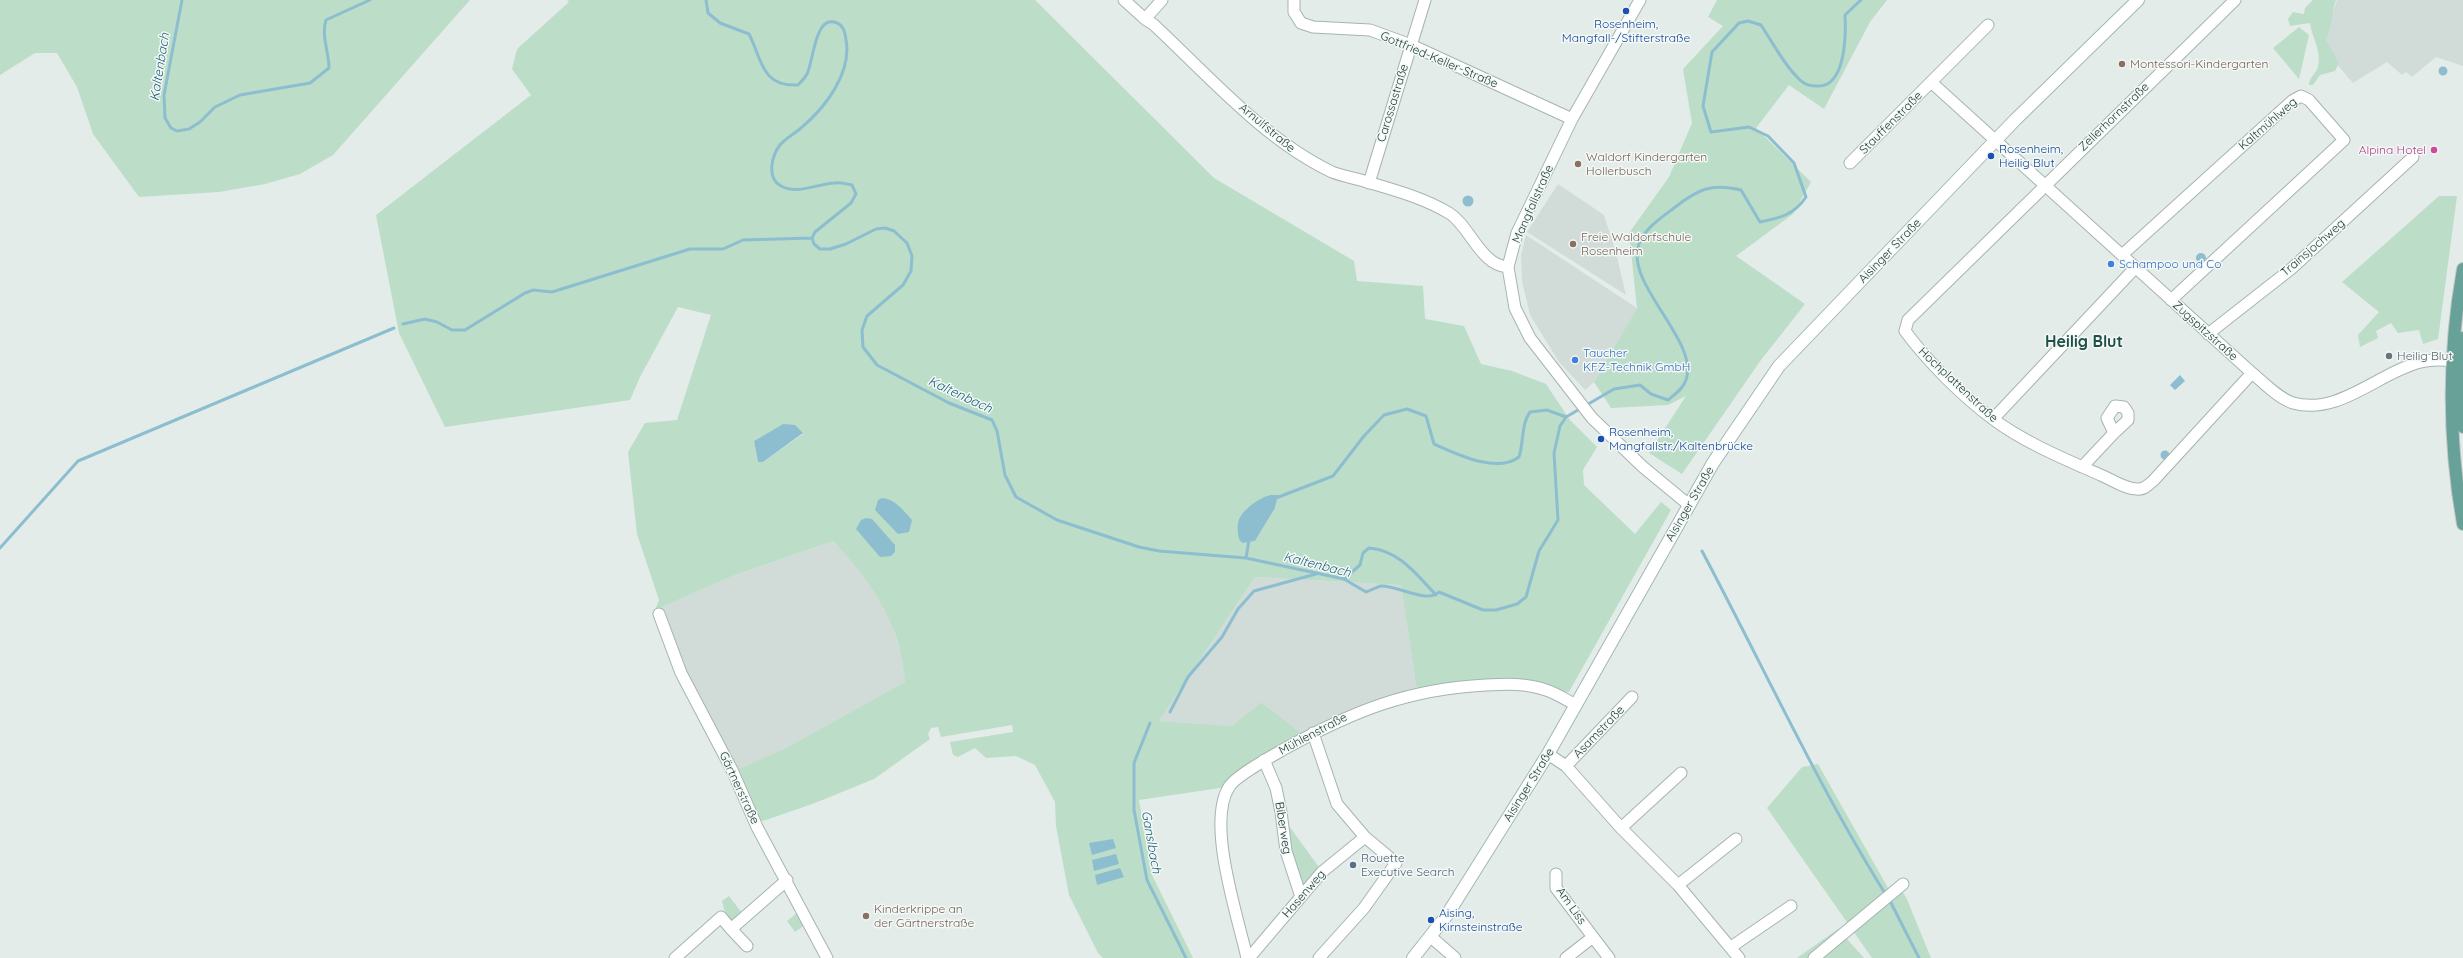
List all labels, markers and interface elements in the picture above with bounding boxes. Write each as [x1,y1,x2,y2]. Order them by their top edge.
marker: Rosenheim, Mangfall-/Stifterstraße [1621,6,1631,16]
place label: Rosenheim, Mangfall-/Stifterstraße [1562,17,1690,45]
street label: Gottfried-Keller-Straße [1378,29,1500,91]
water label: Kaltenbach [147,32,173,102]
place label: Montessori-Kindergarten [2130,57,2268,71]
marker: Montessori-Kindergarten [2117,59,2127,69]
street label: Carossastraße [1374,62,1412,144]
street label: Zellerhornstraße [2076,80,2152,154]
street label: Stauffenstraße [1857,89,1925,157]
street label: Kaltmühlweg [2236,95,2300,153]
street label: Arnulfstraße [1236,100,1298,156]
place label: Rosenheim, Heilig Blut [1999,142,2063,170]
place label: Alpina Hotel [2359,143,2426,157]
marker: Alpina Hotel [2429,145,2439,155]
place label: Waldorf Kindergarten Hollerbusch [1586,150,1707,178]
marker: Rosenheim, Heilig Blut [1986,151,1996,161]
marker: Waldorf Kindergarten Hollerbusch [1573,159,1583,169]
street label: Mangfallstraße [1509,163,1557,245]
street label: Aisinger Straße [1856,216,1924,286]
street label: Trainsjochweg [2278,216,2348,280]
place label: Freie Waldorfschule Rosenheim [1581,230,1691,258]
marker: Freie Waldorfschule Rosenheim [1568,239,1578,249]
place label: Schampoo und Co [2119,257,2221,271]
marker: Schampoo und Co [2106,259,2116,269]
street label: Zugspitzstraße [2170,298,2240,364]
district label: Heilig Blut [2045,332,2123,352]
street label: Hochplattenstraße [1915,344,2001,426]
place label: Taucher KFZ-Technik GmbH [1583,346,1690,374]
place label: Heilig Blut [2397,349,2452,363]
marker: Heilig Blut [2384,351,2394,361]
marker: Taucher KFZ-Technik GmbH [1570,355,1580,365]
water label: Kaltenbach [926,373,994,417]
place label: Rosenheim, Mangfallstr./Kaltenbrücke [1609,425,1753,453]
marker: Rosenheim, Mangfallstr./Kaltenbrücke [1596,434,1606,444]
street label: Aisinger Straße [1663,464,1717,544]
water label: Kaltenbach [1282,549,1352,581]
street label: Asamstraße [1570,703,1628,761]
street label: Mühlenstraße [1276,710,1350,758]
street label: Aisinger Straße [1501,746,1557,824]
street label: Gärtnerstraße [716,749,762,827]
street label: Biberweg [1272,801,1294,855]
water label: Ganslbach [1138,809,1164,875]
place label: Rouette Executive Search [1361,851,1455,879]
marker: Rouette Executive Search [1348,860,1358,870]
street label: Hasenweg [1279,867,1329,921]
street label: Am Liss [1553,885,1589,927]
place label: Kinderkrippe an der Gärtnerstraße [874,902,974,930]
place label: Aising, Kirnsteinstraße [1439,906,1523,934]
marker: Kinderkrippe an der Gärtnerstraße [861,911,871,921]
marker: Aising, Kirnsteinstraße [1426,915,1436,925]

